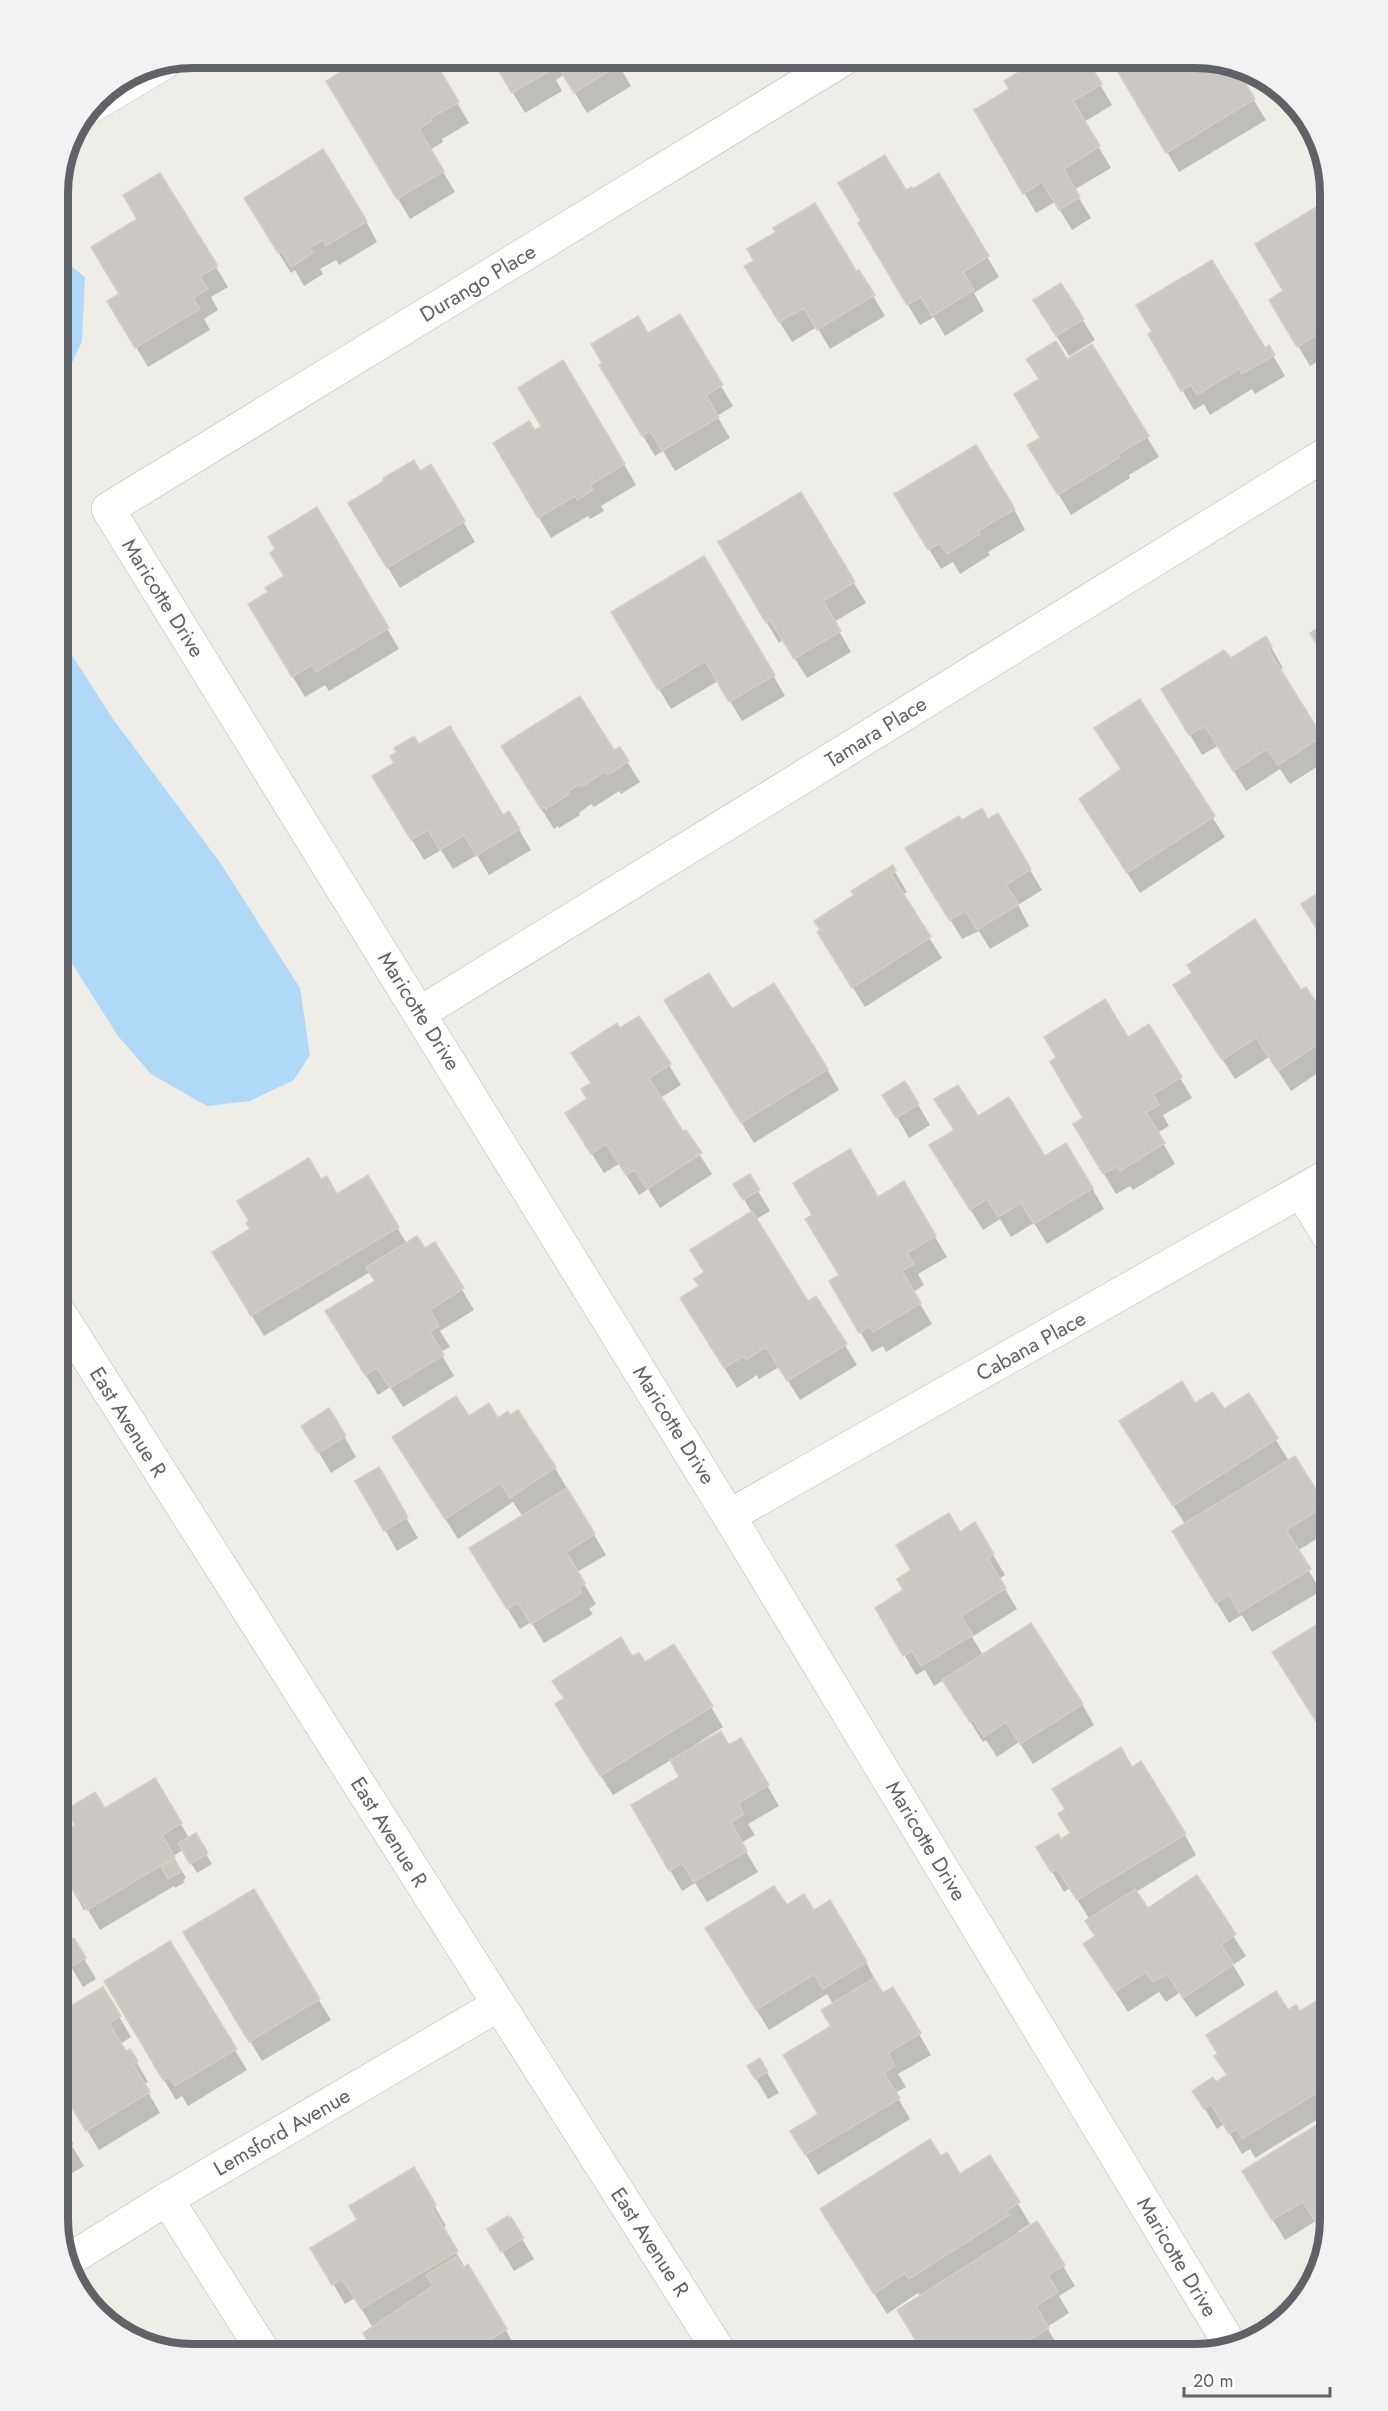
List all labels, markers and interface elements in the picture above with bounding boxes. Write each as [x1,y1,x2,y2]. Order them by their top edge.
street label: Durango Place [414,236,542,330]
street label: Maricotte Drive [114,533,212,663]
street label: Tamara Place [819,689,933,775]
street label: Maricotte Drive [370,946,468,1076]
street label: Cabana Place [971,1303,1091,1389]
street label: Maricotte Drive [625,1360,723,1490]
street label: East Avenue R [82,1361,174,1483]
street label: East Avenue R [343,1771,435,1893]
street label: Maricotte Drive [878,1775,974,1907]
street label: Lemsford Avenue [208,2081,356,2183]
street label: East Avenue R [603,2181,697,2303]
street label: Maricotte Drive [1129,2191,1225,2323]
scale bar [1184,2360,1330,2398]
text: 20 m [1193,2368,1233,2394]

